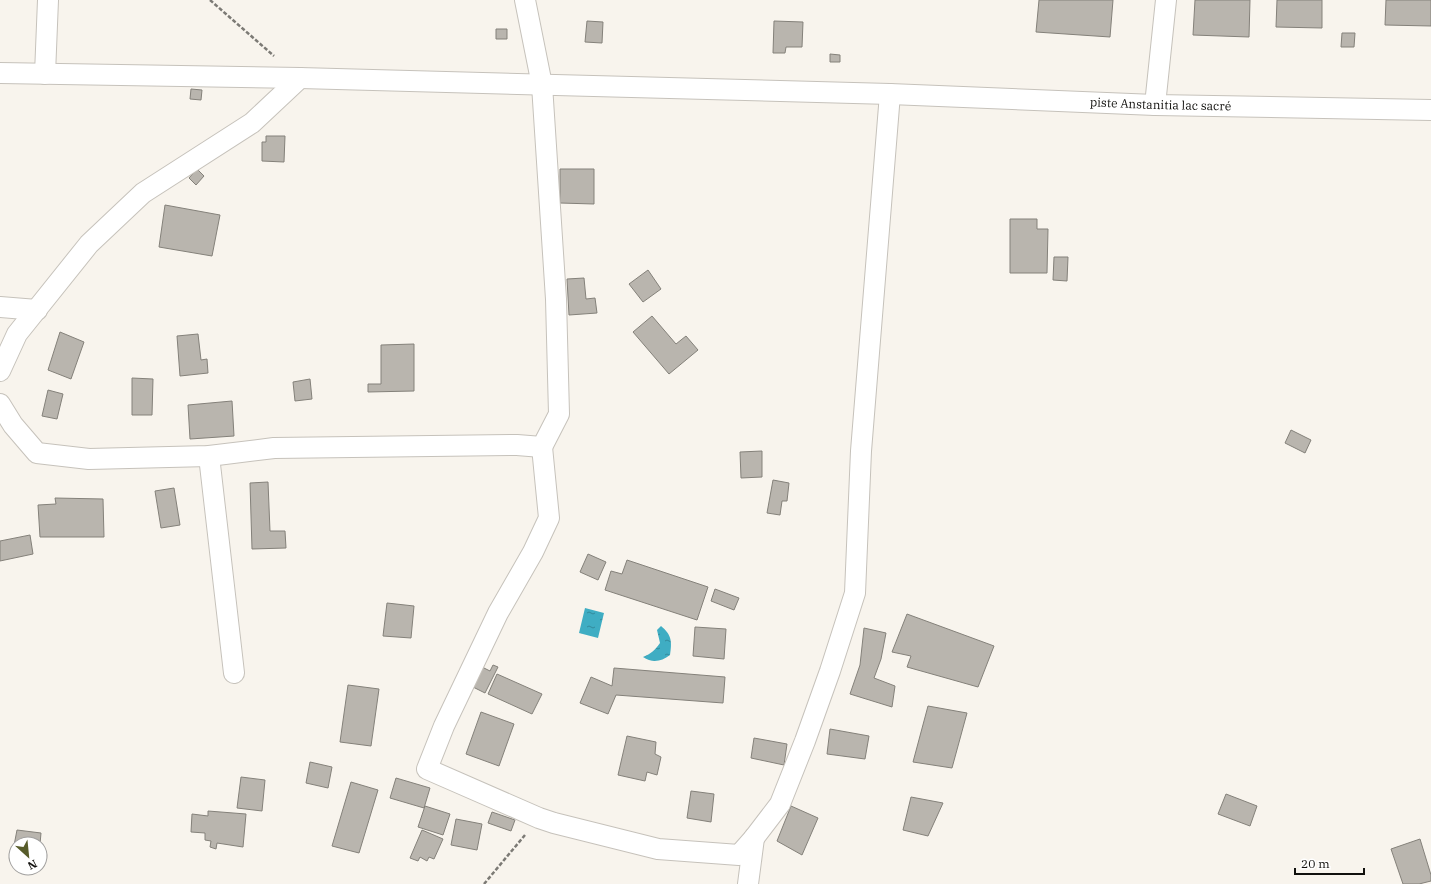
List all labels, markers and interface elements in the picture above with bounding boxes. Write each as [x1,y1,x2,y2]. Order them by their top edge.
street label: piste Anstanitia lac sacré [1090,94,1231,113]
north arrow [8,836,48,876]
scale bar [1295,850,1364,876]
text: 20 m [1301,856,1330,871]
text: N [25,857,40,873]

